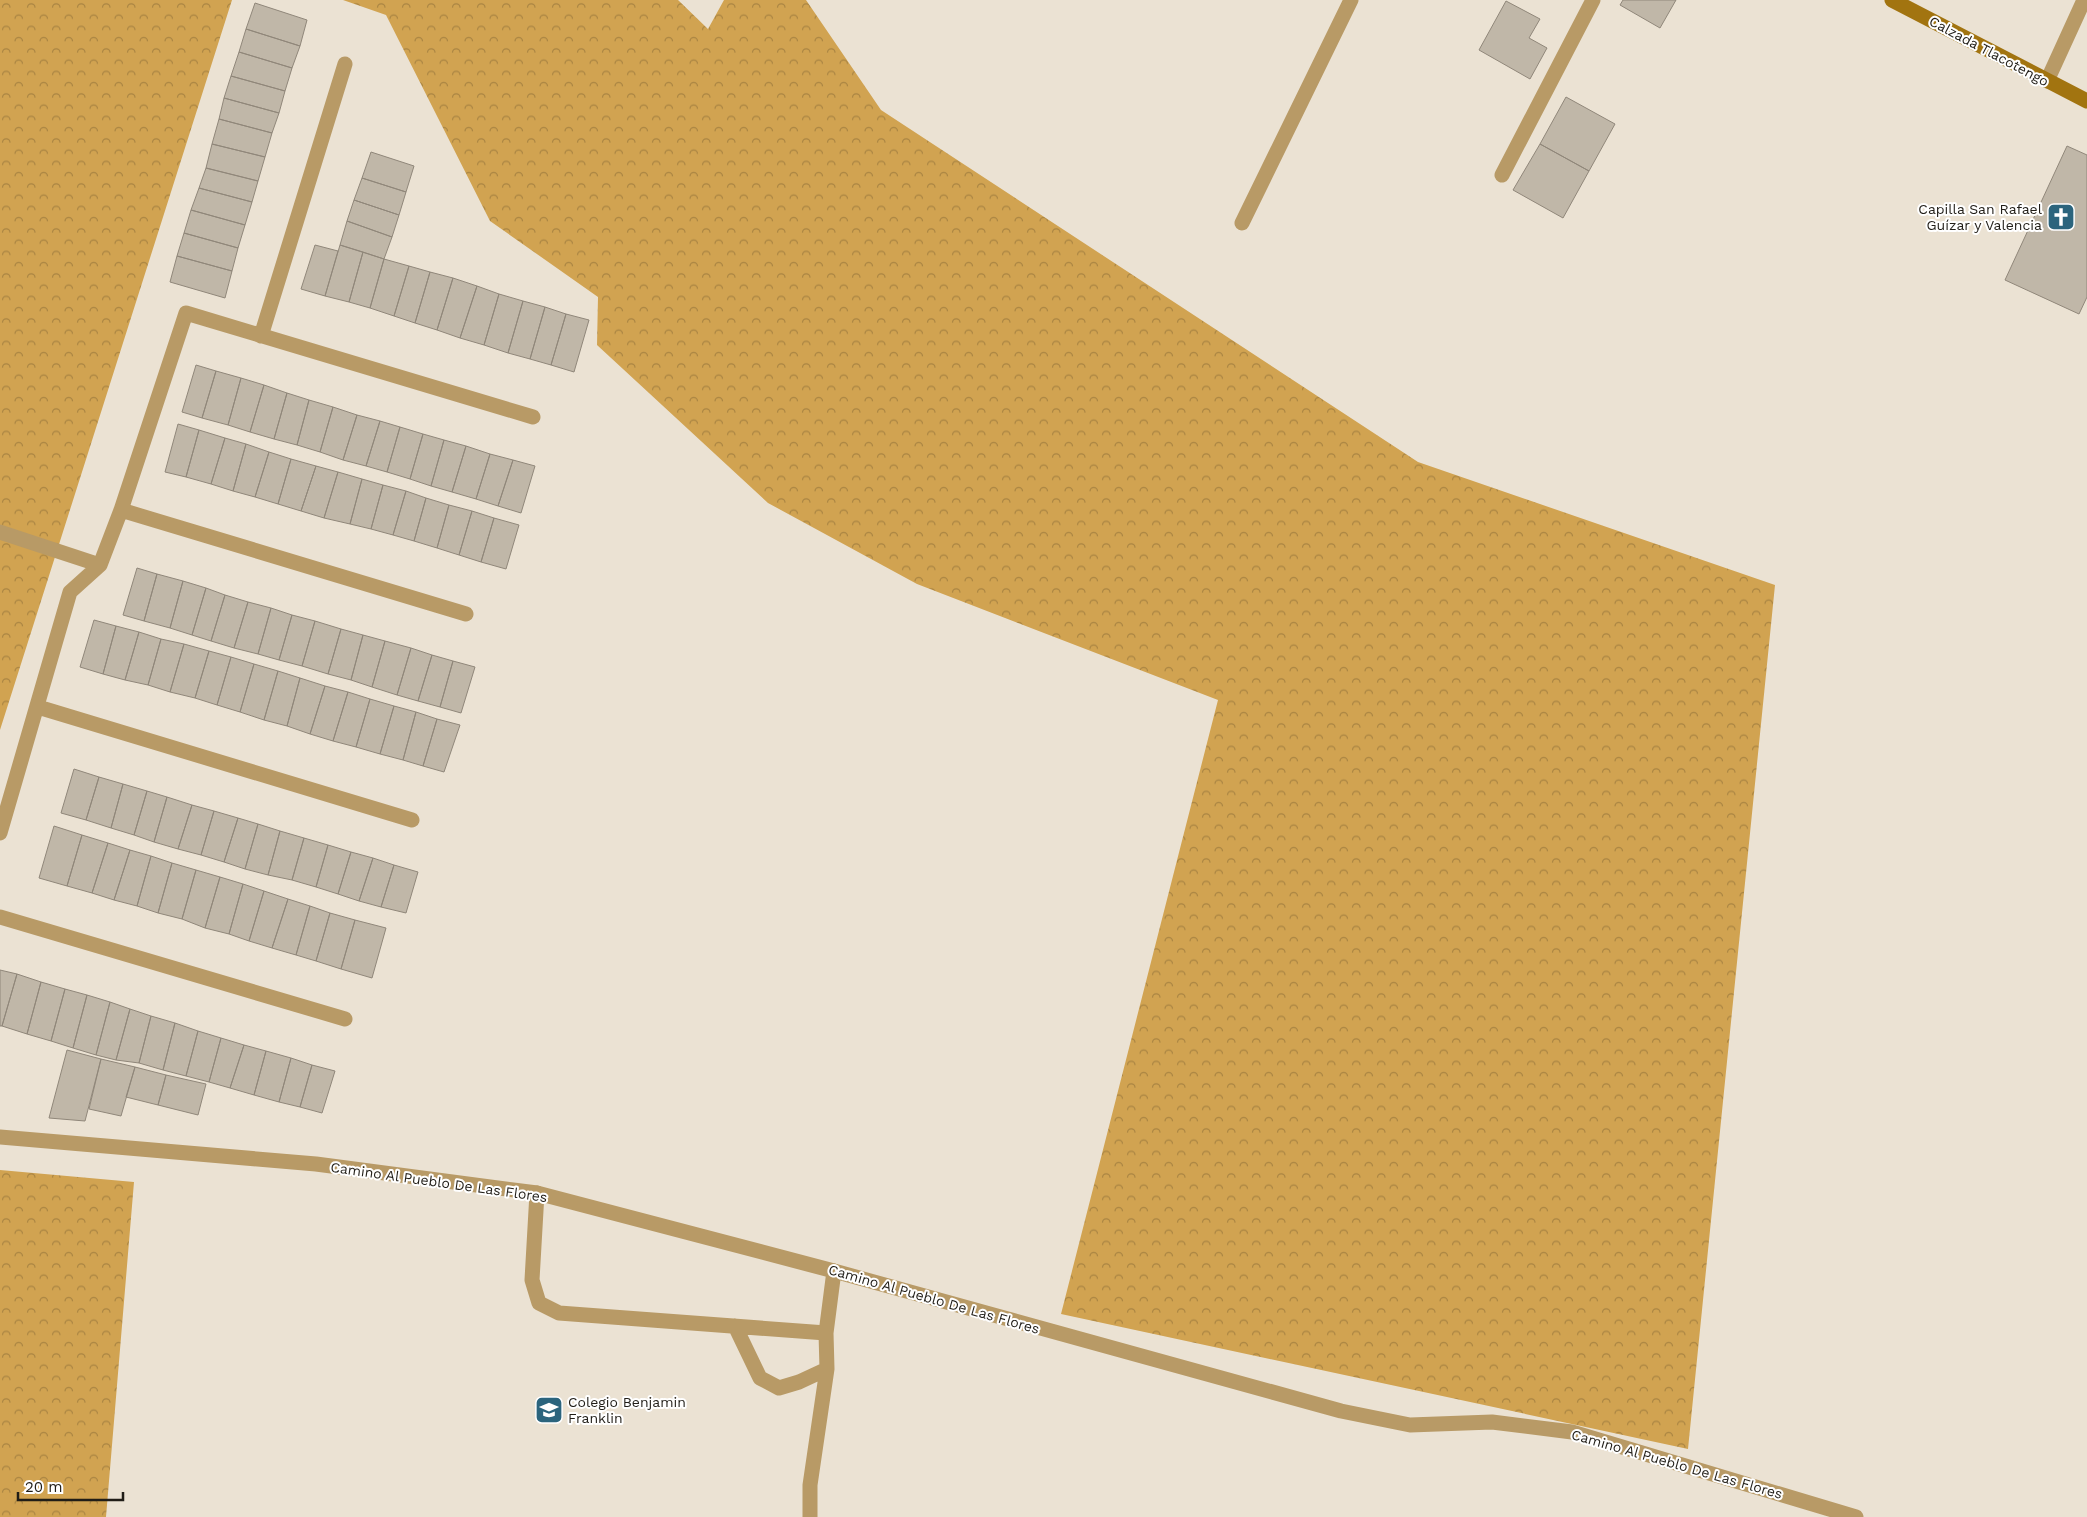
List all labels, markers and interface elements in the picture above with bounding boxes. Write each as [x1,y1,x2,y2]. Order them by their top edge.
street label: Calzada Tlacotengo [1927,13,2051,89]
place label: Capilla San Rafael Guízar y Valencia [1918,201,2043,233]
church icon: Capilla San Rafael Guízar y Valencia [2046,202,2076,232]
street label: Camino Al Pueblo De Las Flores [330,1159,548,1205]
street label: Camino Al Pueblo De Las Flores [827,1261,1041,1337]
place label: Colegio Benjamin Franklin [568,1394,686,1426]
school or university icon: Colegio Benjamin Franklin [534,1395,564,1425]
street label: Camino Al Pueblo De Las Flores [1570,1426,1784,1502]
scale bar [18,1470,122,1502]
text: 20 m [25,1478,63,1496]

